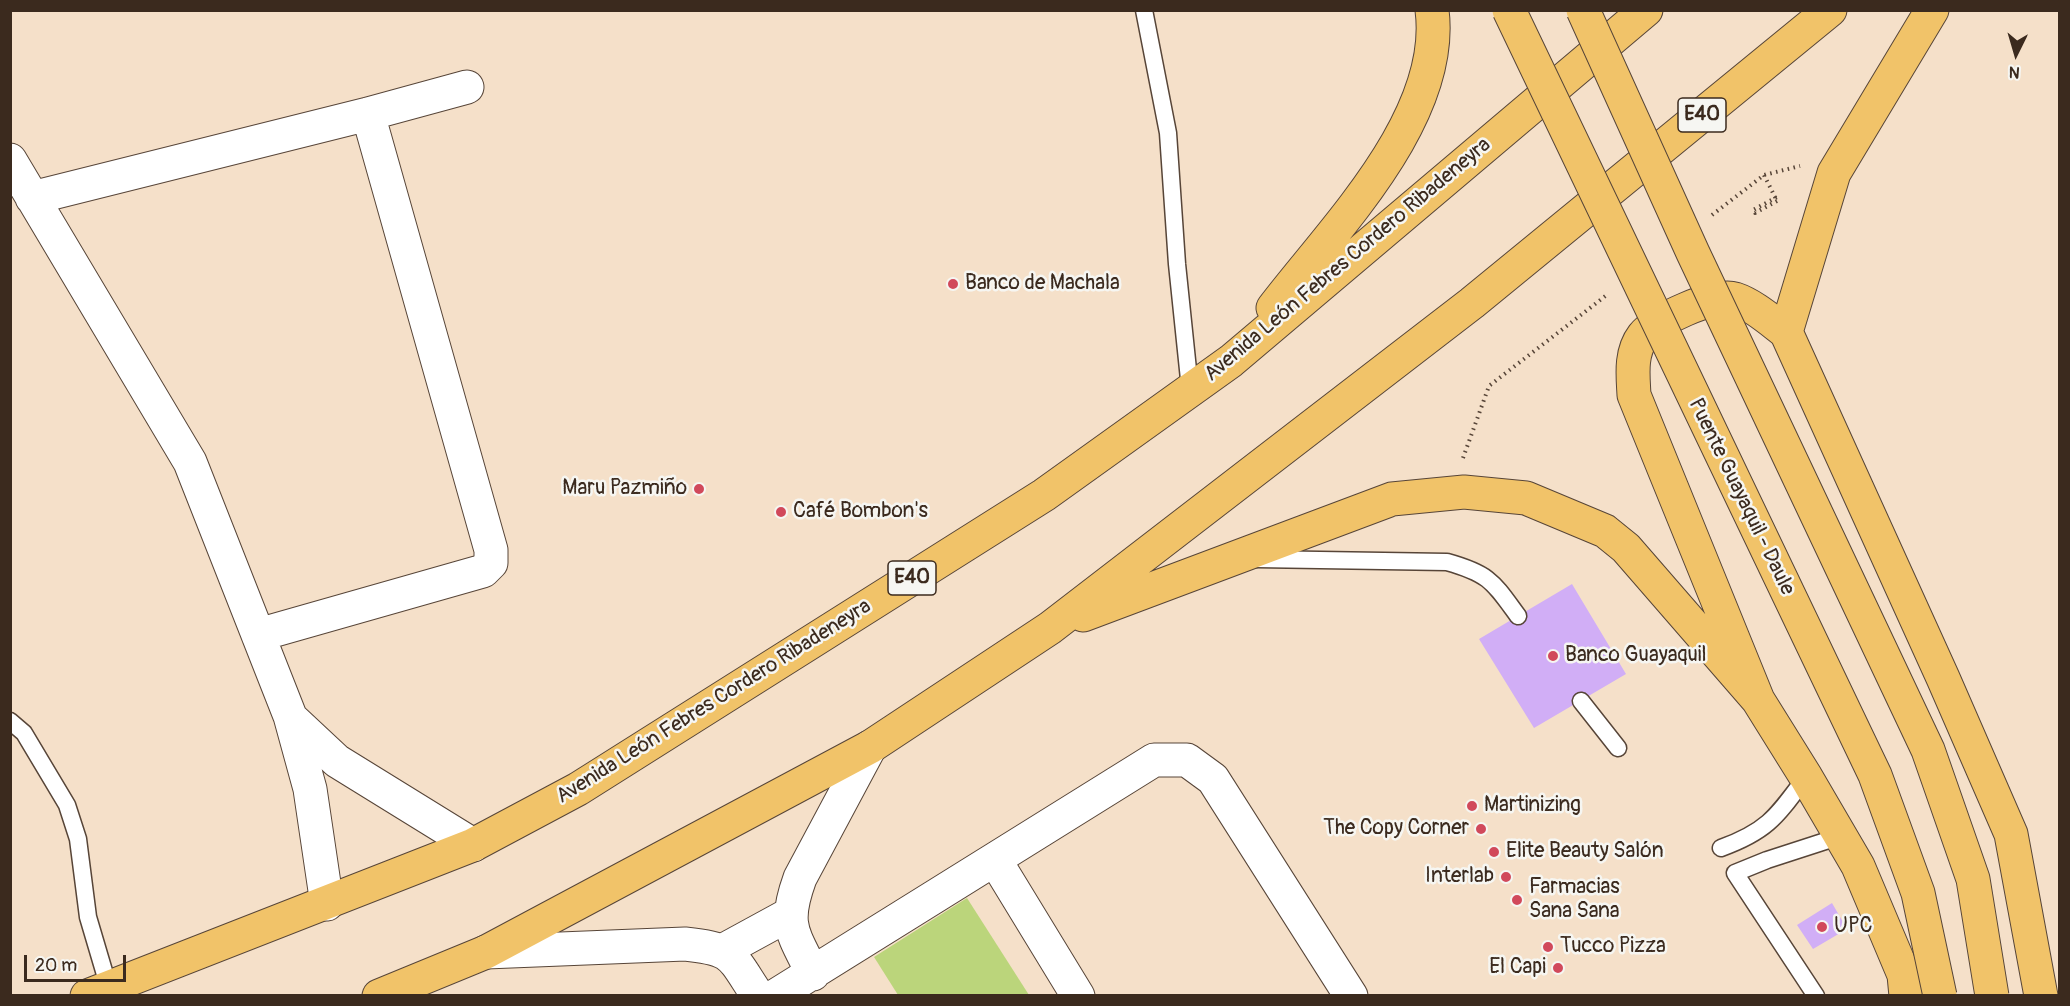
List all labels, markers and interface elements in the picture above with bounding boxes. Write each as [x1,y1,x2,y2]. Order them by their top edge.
north arrow [1986,24,2046,84]
text: N [2008,61,2021,82]
road number: E40 [1678,98,1726,132]
street label: Avenida León Febres Cordero Ribadeneyra [1200,133,1496,387]
place label: Banco de Machala [965,271,1120,297]
marker: Banco de Machala [946,277,960,291]
street label: Puente Guayaquil - Daule [1682,395,1800,599]
place label: Maru Pazmiño [562,476,687,502]
marker: Maru Pazmiño [692,482,706,496]
place label: Café Bombon's [793,499,928,525]
marker: Café Bombon's [774,505,788,519]
road number: E40 [888,561,936,595]
street label: Avenida León Febres Cordero Ribadeneyra [552,594,876,810]
place label: Banco Guayaquil [1565,643,1707,669]
marker: Banco Guayaquil [1546,649,1560,663]
place label: Martinizing [1484,793,1581,819]
marker: Martinizing [1465,799,1479,813]
place label: The Copy Corner [1323,816,1469,842]
marker: The Copy Corner [1474,822,1488,836]
place label: Elite Beauty Salón [1506,839,1664,865]
marker: Elite Beauty Salón [1487,845,1501,859]
place label: Interlab [1425,864,1494,890]
marker: Interlab [1499,870,1513,884]
place label: Farmacias Sana Sana [1529,875,1620,925]
marker: Farmacias Sana Sana [1510,893,1524,907]
place label: UPC [1834,914,1872,940]
marker: UPC [1815,920,1829,934]
place label: Tucco Pizza [1560,934,1666,960]
marker: Tucco Pizza [1541,940,1555,954]
scale bar [27,943,129,981]
text: 20 m [35,954,77,977]
place label: El Capi [1489,955,1546,981]
marker: El Capi [1551,961,1565,975]

